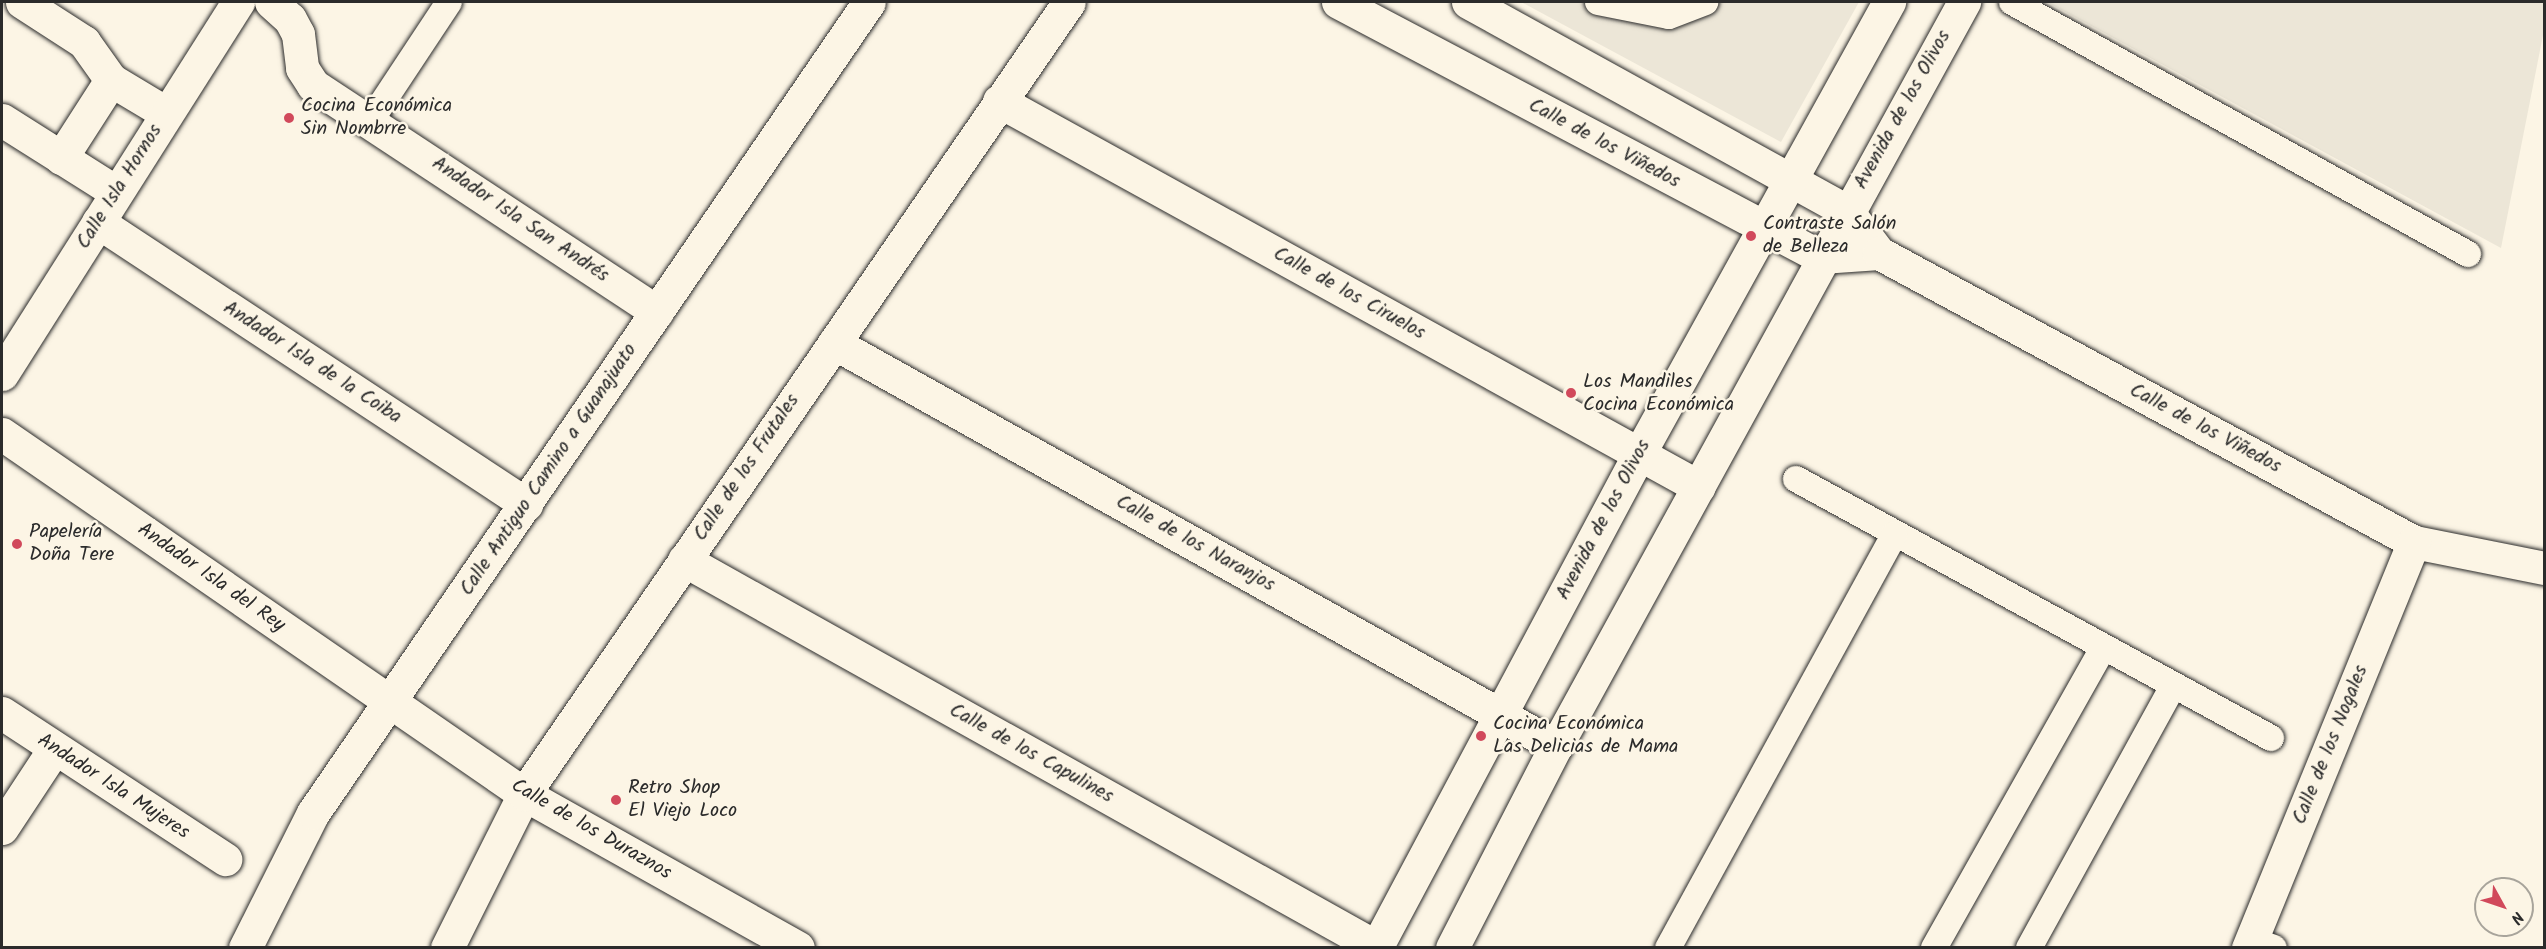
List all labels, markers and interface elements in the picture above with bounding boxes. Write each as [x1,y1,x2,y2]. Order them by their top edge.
street label: Avenida de los Olivos [1849,26,1957,194]
place label: Cocina Económica Sin Nombrre [301,94,452,141]
street label: Calle de los Viñedos [1524,94,1684,194]
marker: Cocina Económica Sin Nombrre [282,111,296,125]
street label: Calle Isla Hornos [72,120,168,254]
street label: Andador Isla San Andrés [427,152,613,288]
place label: Contraste Salón de Belleza [1763,213,1896,260]
marker: Contraste Salón de Belleza [1744,229,1758,243]
street label: Calle de los Ciruelos [1269,242,1429,346]
street label: Andador Isla de la Coiba [218,296,406,430]
street label: Calle Antiguo Camino a Guanajuato [455,339,643,601]
place label: Los Mandiles Cocina Económica [1583,370,1734,417]
street label: Calle de los Viñedos [2125,379,2285,479]
marker: Los Mandiles Cocina Económica [1564,386,1578,400]
street label: Calle de los Frutales [689,390,805,546]
street label: Avenida de los Olivos [1552,436,1656,604]
street label: Calle de los Naranjos [1111,490,1279,598]
street label: Andador Isla del Rey [133,518,289,638]
place label: Papelería Doña Tere [29,520,114,567]
marker: Papelería Doña Tere [10,537,24,551]
street label: Calle de los Nogales [2288,662,2374,828]
street label: Calle de los Capulines [945,699,1117,809]
place label: Cocina Económica Las Delicias de Mama [1493,712,1678,759]
street label: Andador Isla Mujeres [32,729,194,845]
marker: Cocina Económica Las Delicias de Mama [1474,729,1488,743]
street label: Calle de los Duraznos [507,774,675,886]
place label: Retro Shop El Viejo Loco [628,777,737,824]
marker: Retro Shop El Viejo Loco [609,793,623,807]
north arrow [2474,877,2534,937]
text: N [2504,906,2529,930]

